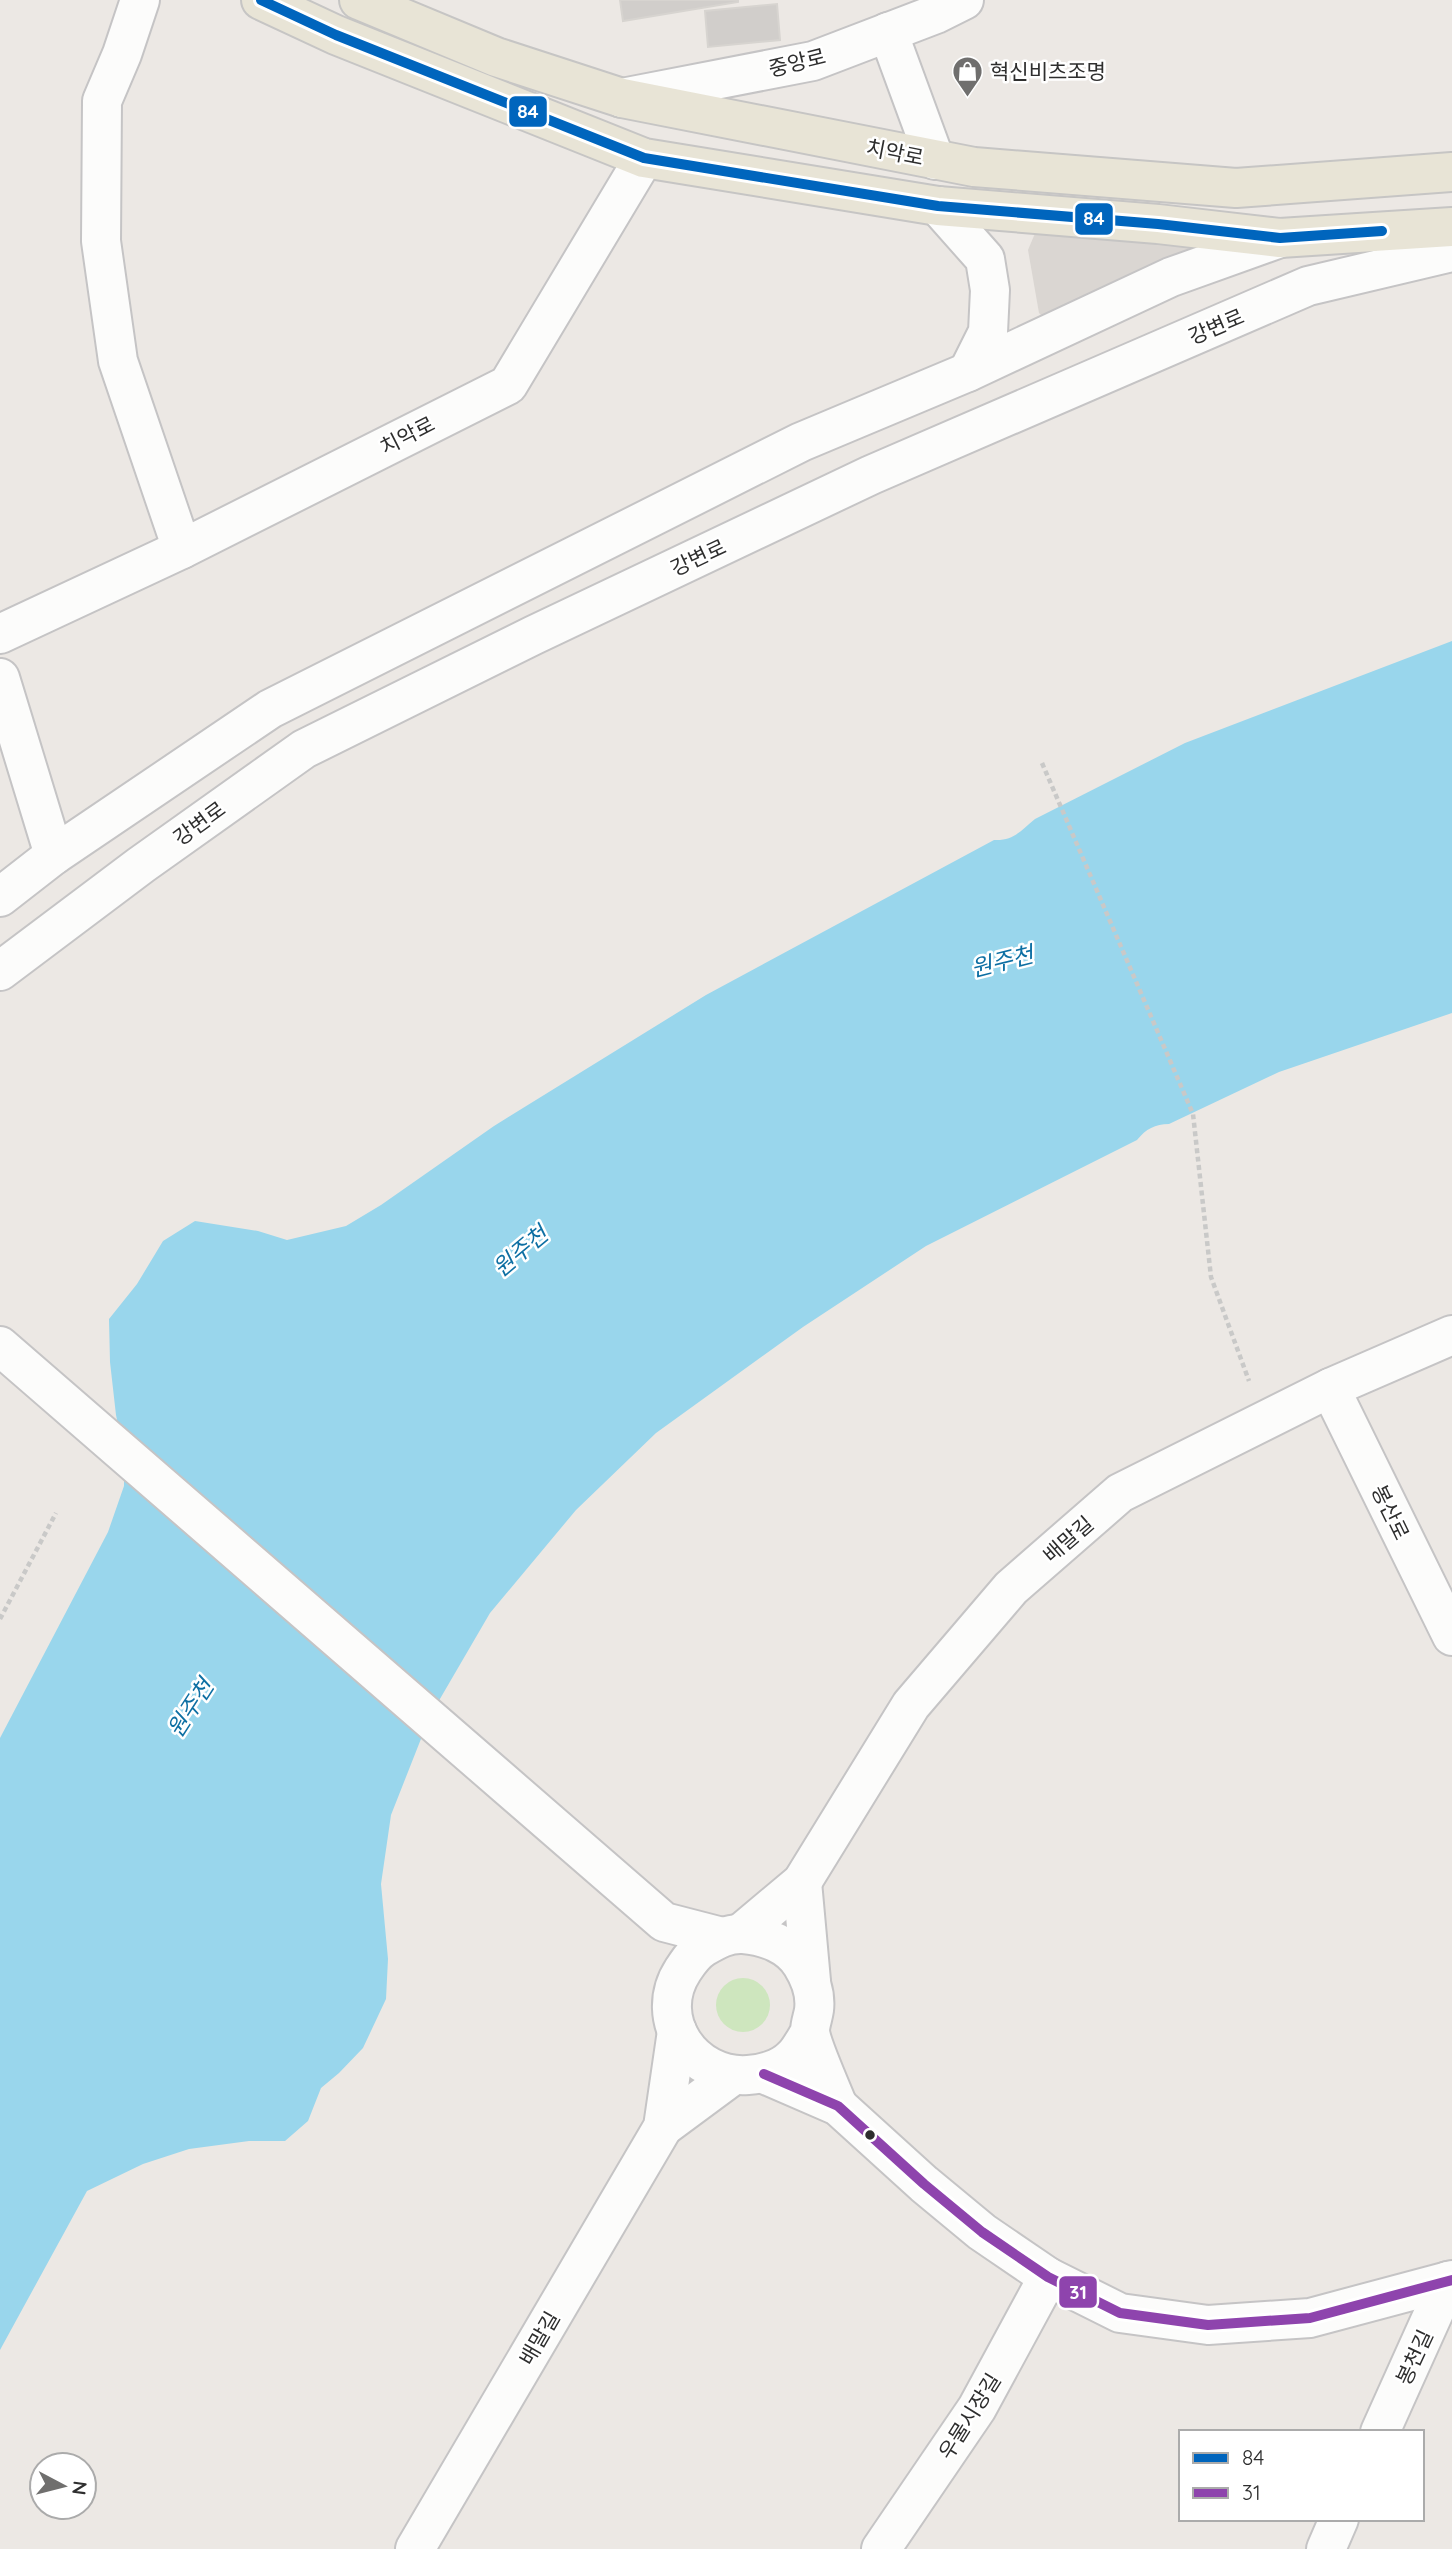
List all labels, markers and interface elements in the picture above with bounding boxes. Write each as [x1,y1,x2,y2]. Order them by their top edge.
street label: 중앙로 [766,42,828,82]
shop icon: 혁신비츠조명 [950,54,984,98]
place label: 혁신비츠조명 [990,58,1106,84]
line badge: 84 [508,95,548,128]
text: 84 [517,99,539,123]
street label: 치악로 [864,134,926,170]
line badge: 84 [1074,202,1114,236]
text: 84 [1083,206,1105,230]
street label: 강변로 [1184,303,1248,349]
street label: 치악로 [375,410,439,460]
street label: 강변로 [666,533,730,581]
street label: 강변로 [168,795,230,851]
water label: 원주천 [968,939,1039,983]
water label: 원주천 [486,1218,556,1283]
street label: 봉산로 [1367,1480,1415,1544]
street label: 배말길 [1038,1510,1098,1568]
water label: 원주천 [161,1671,221,1743]
unlabelled marker [863,2128,877,2142]
line badge: 31 [1058,2275,1098,2309]
text: 31 [1069,2280,1087,2304]
street label: 배말길 [513,2306,565,2370]
street label: 봉천길 [1390,2325,1438,2389]
street label: 우물시장길 [932,2368,1006,2464]
legend [1179,2430,1424,2521]
text: 84 [1242,2444,1264,2470]
north arrow [28,2451,98,2521]
text: 31 [1242,2479,1261,2505]
text: N [67,2480,93,2496]

